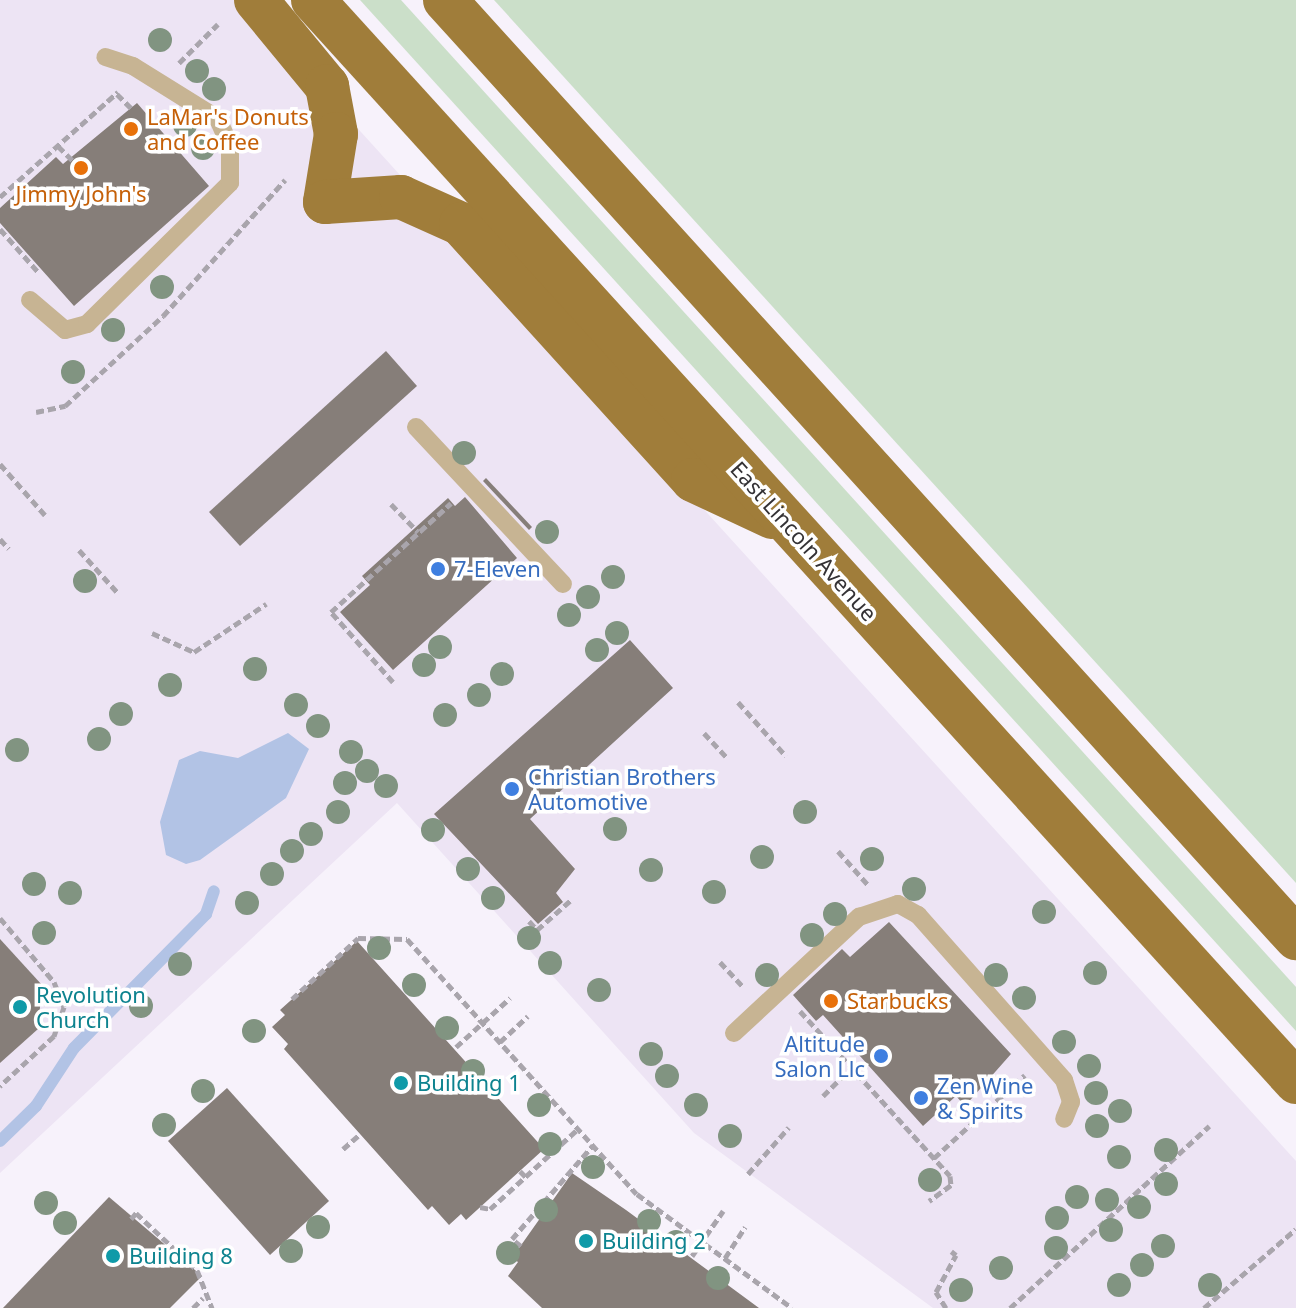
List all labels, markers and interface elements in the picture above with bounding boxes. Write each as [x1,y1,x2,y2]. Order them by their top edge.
place label: LaMar's Donuts and Coffee [147,103,309,154]
marker: LaMar's Donuts and Coffee [122,120,140,138]
marker: Jimmy John's [72,159,90,177]
place label: Jimmy John's [16,181,146,207]
street label: East Lincoln Avenue [725,456,883,626]
place label: 7-Eleven [454,556,541,582]
marker: 7-Eleven [429,560,447,578]
place label: Christian Brothers Automotive [528,763,716,814]
marker: Christian Brothers Automotive [503,780,521,798]
place label: Revolution Church [36,981,146,1032]
place label: Starbucks [847,988,948,1014]
marker: Starbucks [822,992,840,1010]
marker: Revolution Church [11,998,29,1016]
place label: Altitude Salon Llc [775,1030,865,1082]
marker: Altitude Salon Llc [872,1047,890,1065]
place label: Building 1 [417,1070,521,1096]
place label: Zen Wine & Spirits [937,1072,1033,1124]
marker: Building 1 [392,1074,410,1092]
marker: Zen Wine & Spirits [912,1089,930,1107]
place label: Building 2 [602,1228,706,1254]
marker: Building 2 [577,1232,595,1250]
place label: Building 8 [129,1243,233,1269]
marker: Building 8 [104,1247,122,1265]

